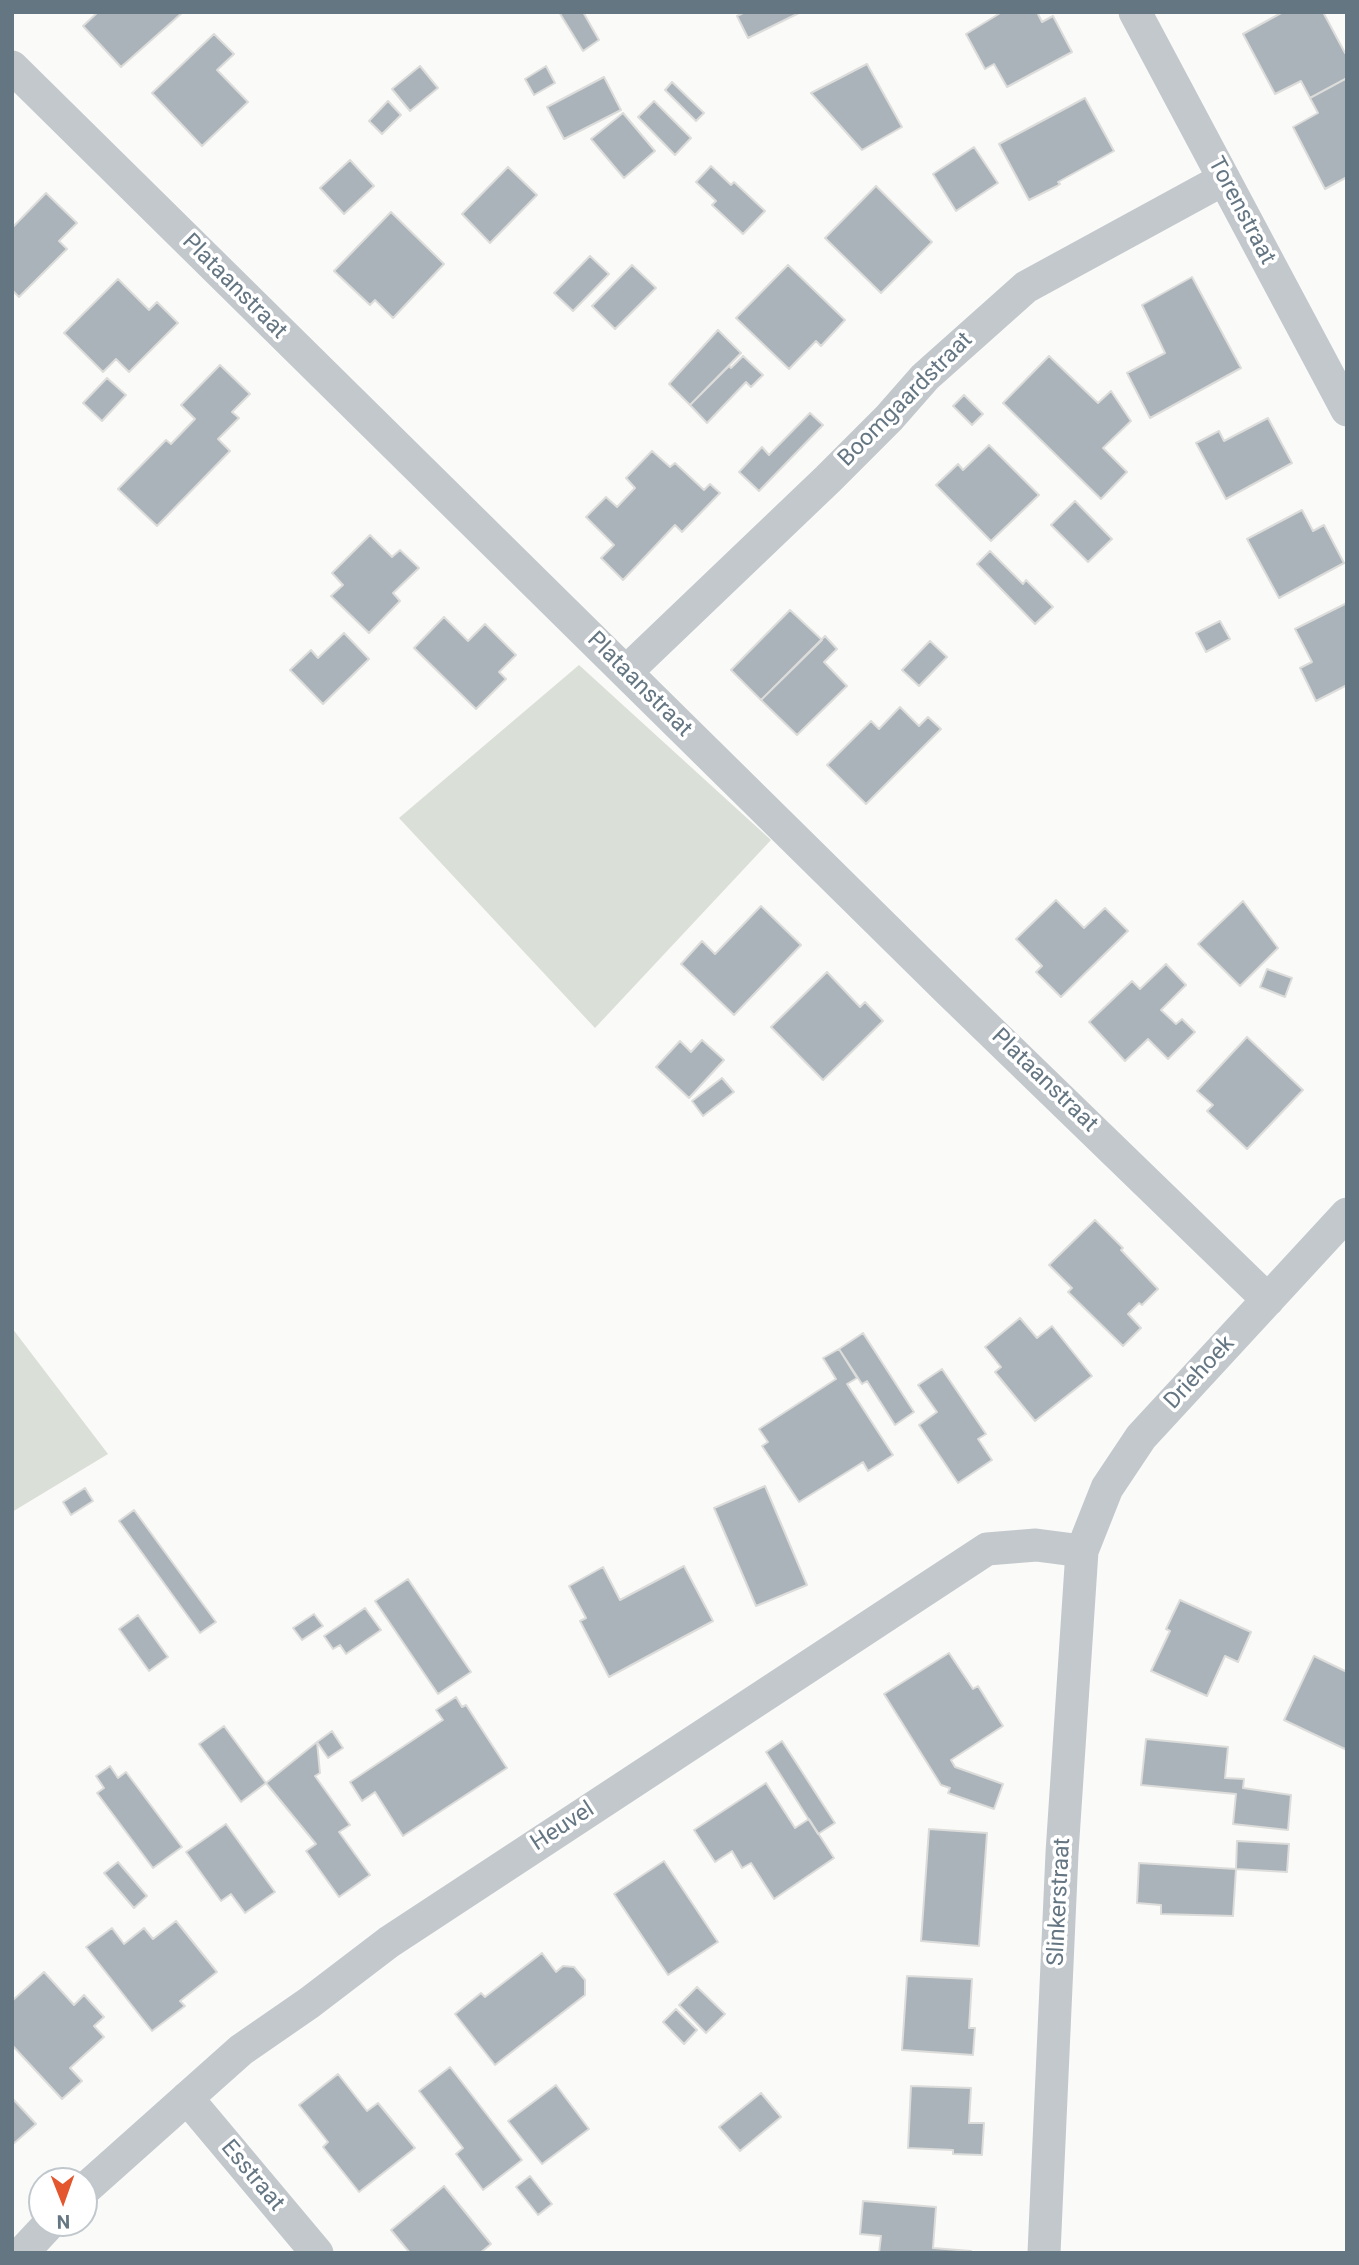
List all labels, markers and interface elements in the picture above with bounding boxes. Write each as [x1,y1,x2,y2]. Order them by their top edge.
street label: Torenstraat [1201,153,1281,269]
street label: Plataanstraat [176,229,292,345]
street label: Boomgaardstraat [833,327,979,473]
street label: Plataanstraat [581,627,697,743]
street label: Plataanstraat [985,1023,1103,1139]
street label: Driehoek [1159,1331,1241,1415]
street label: Heuvel [526,1796,600,1858]
street label: Slinkerstraat [1043,1837,1077,1967]
street label: Esstraat [214,2135,290,2217]
north arrow [28,2167,98,2237]
text: N [56,2210,70,2233]

